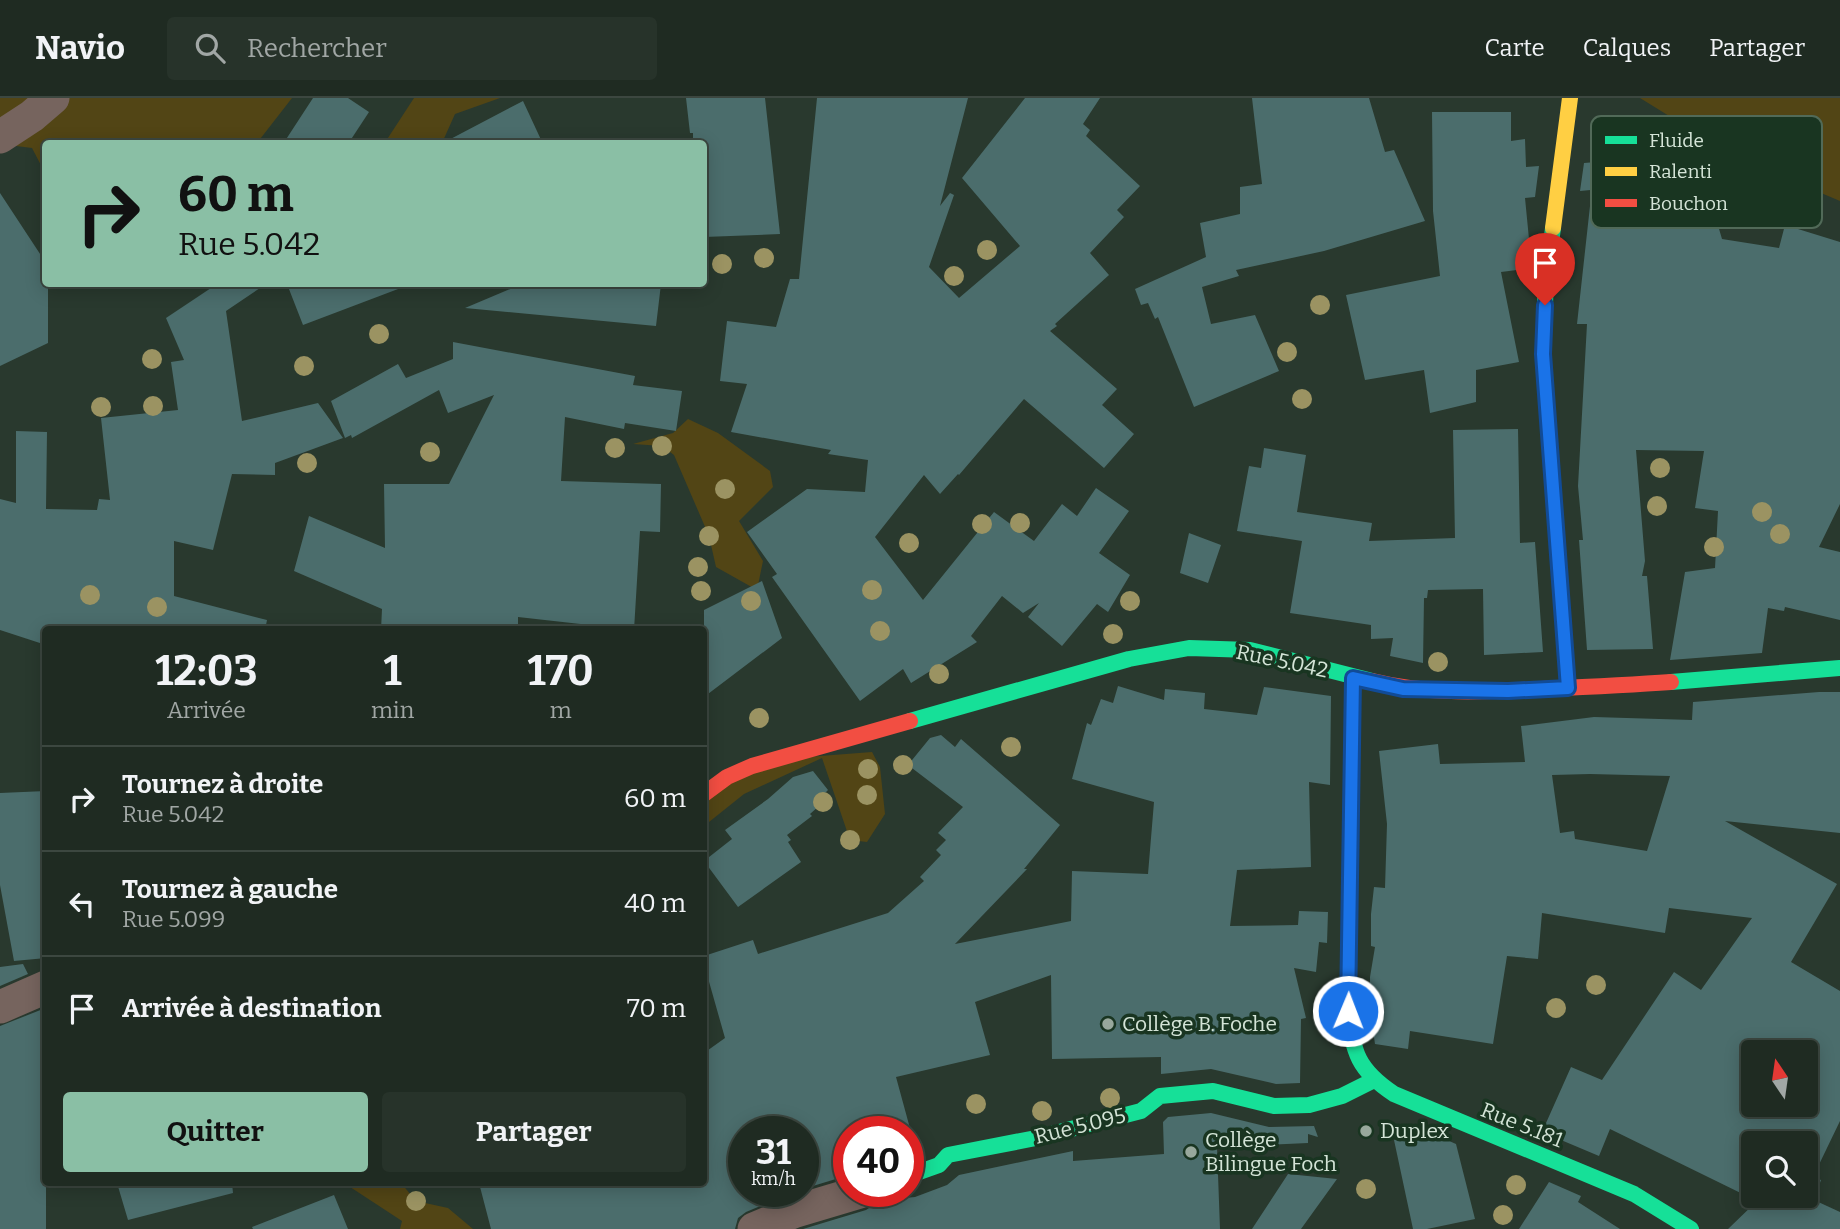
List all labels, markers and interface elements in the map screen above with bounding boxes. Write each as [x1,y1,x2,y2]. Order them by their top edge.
search box [167,17,657,80]
text: Navio [35,28,125,68]
icon: search [191,29,229,67]
text: Rechercher [247,33,387,64]
text: Carte [1485,34,1545,62]
text: Calques [1583,34,1671,62]
text: Partager [1709,34,1805,62]
legend [1591,116,1822,228]
text: Fluide [1649,129,1704,152]
text: Ralenti [1649,160,1712,183]
text: 60 m [178,165,294,224]
icon: right [63,168,154,259]
text: Bouchon [1649,192,1728,215]
text: Rue 5.042 [178,225,320,263]
pin [1515,233,1575,305]
icon: arrive [1526,244,1564,282]
street label: Rue 5.042 [1234,639,1330,683]
text: 12:03 [155,646,258,696]
text: 1 [383,646,402,696]
text: 170 [527,646,594,696]
text: Arrivée [167,696,246,724]
text: min [371,696,414,724]
text: m [550,696,572,724]
text: Tournez à droite [122,769,323,800]
icon: right [63,780,101,818]
text: 60 m [624,783,686,814]
text: Rue 5.042 [122,800,224,828]
text: Tournez à gauche [122,874,338,905]
icon: left [63,885,101,923]
text: 40 m [624,888,686,919]
text: Rue 5.099 [122,905,225,933]
position arrow [1311,974,1385,1048]
icon: arrive [63,990,101,1028]
text: Arrivée à destination [122,993,381,1024]
text: 70 m [627,993,686,1024]
place label: Collège B. Foche [1122,1011,1277,1037]
marker: Collège B. Foche [1100,1016,1116,1032]
north arrow [1741,1040,1818,1116]
map controls [1741,1040,1818,1208]
button: Quitter [63,1092,368,1172]
button: Partager [382,1092,686,1172]
street label: Rue 5.181 [1477,1097,1567,1153]
street label: Rue 5.095 [1032,1102,1128,1150]
speed limit sign: 40 [833,1116,924,1207]
place label: Duplex [1380,1118,1449,1144]
marker: Duplex [1358,1123,1374,1139]
place label: Collège Bilingue Foch [1205,1127,1337,1177]
text: 31 [756,1131,791,1173]
button: search [1741,1131,1818,1208]
marker: Collège Bilingue Foch [1183,1144,1199,1160]
text: km/h [751,1168,796,1190]

